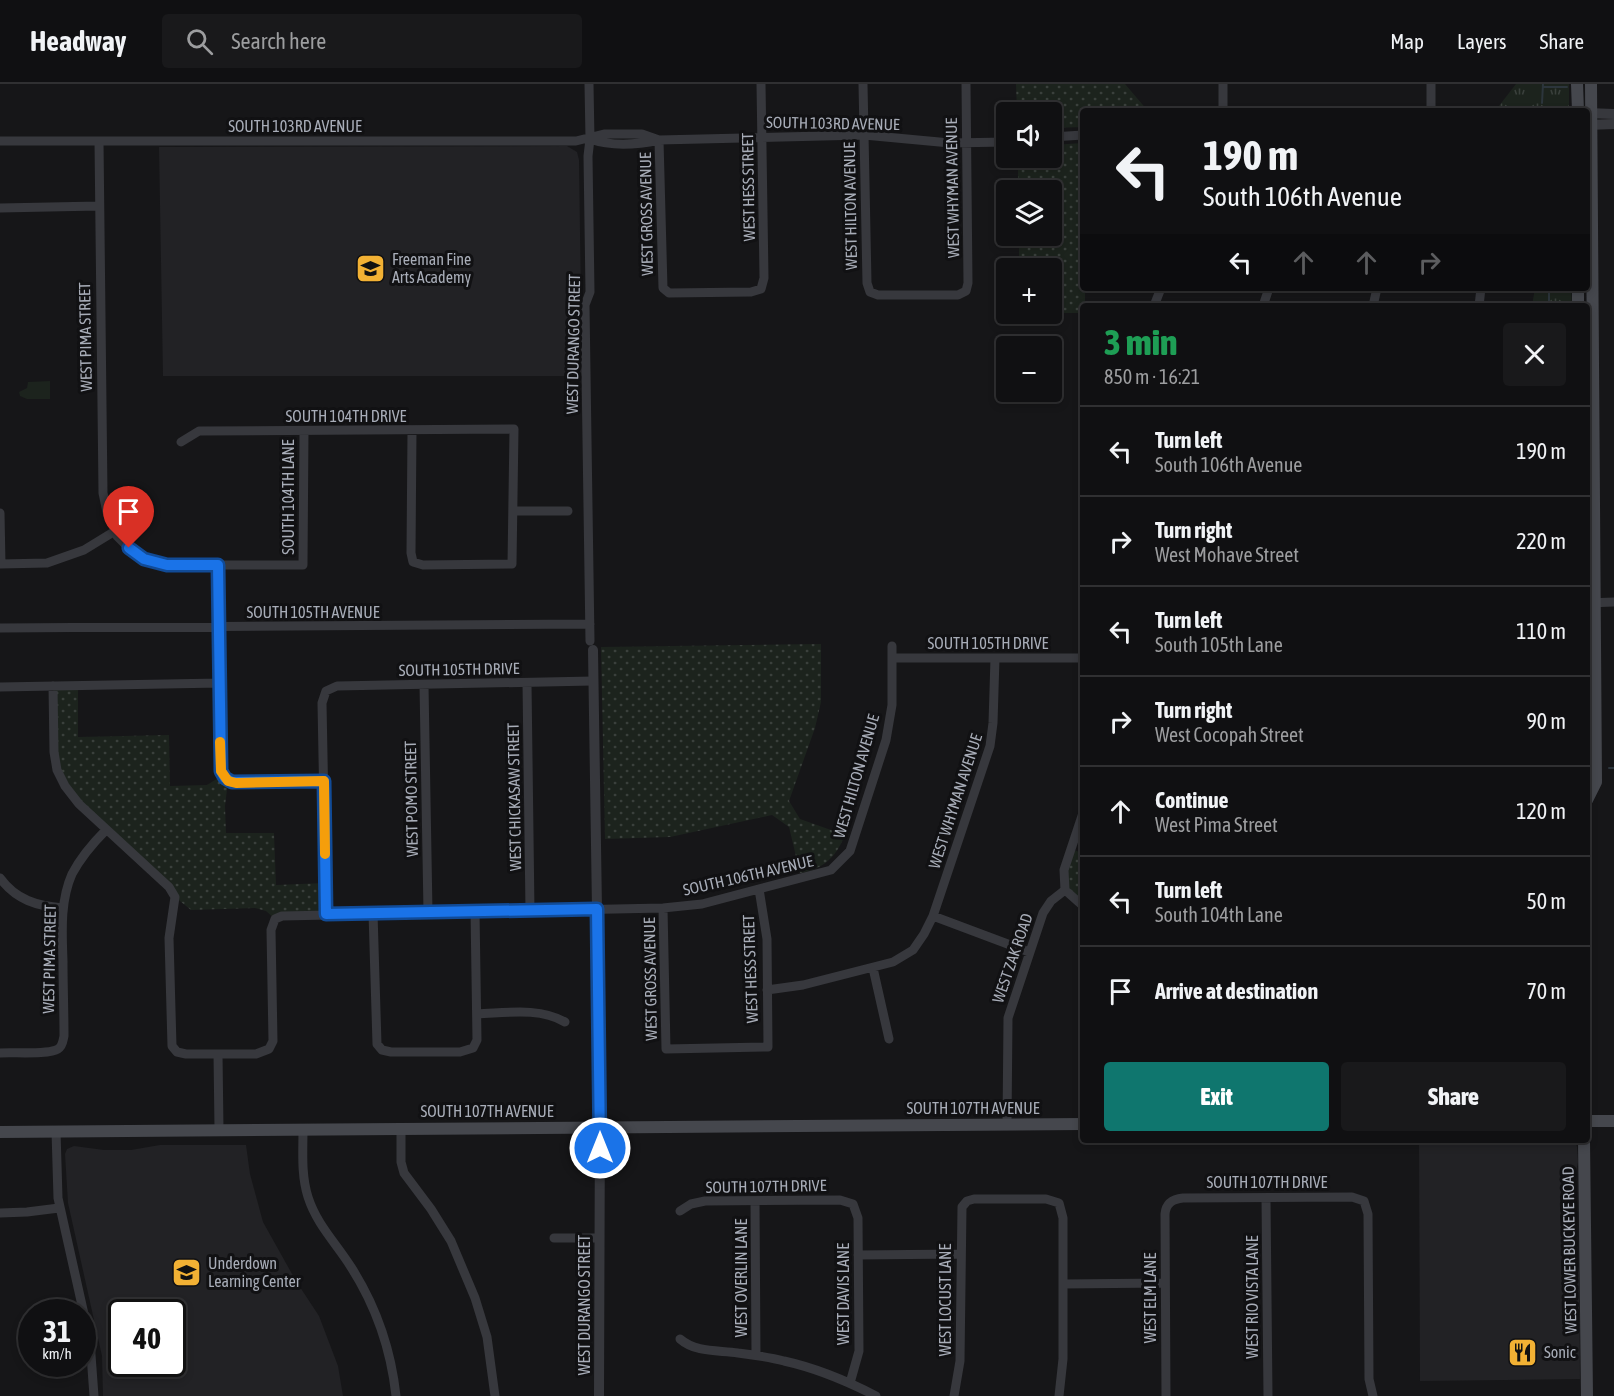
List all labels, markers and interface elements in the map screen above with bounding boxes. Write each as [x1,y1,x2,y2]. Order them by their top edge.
search box [162,14,582,68]
text: Headway [30,25,126,57]
icon: search [183,25,216,58]
text: Search here [231,28,326,54]
text: Map [1390,29,1424,53]
text: Layers [1457,29,1507,53]
text: Share [1540,29,1584,53]
map controls [996,102,1062,402]
button: sound [996,102,1062,168]
street label: SOUTH 103RD AVENUE [766,113,900,133]
street label: SOUTH 103RD AVENUE [228,117,362,135]
street label: WEST WHYMAN AVENUE [942,117,962,258]
text: 190 m [1203,131,1298,179]
icon: left [1104,132,1182,210]
street label: WEST HESS STREET [738,133,758,241]
street label: WEST HILTON AVENUE [840,142,860,270]
street label: WEST GROSS AVENUE [636,152,656,276]
button: layers [996,180,1062,246]
text: South 106th Avenue [1203,181,1402,212]
icon: left [1224,246,1257,279]
icon: ahead [1287,246,1320,279]
icon: ahead [1350,246,1383,279]
icon: right [1413,246,1446,279]
place label: Freeman Fine Arts Academy [392,250,471,287]
school or university icon: Freeman Fine Arts Academy [355,252,387,284]
button: + [996,258,1062,324]
street label: WEST DURANGO STREET [563,274,583,414]
street label: WEST PIMA STREET [75,282,95,392]
text: 3 min [1104,321,1178,363]
button: close [1503,323,1566,386]
button: − [996,336,1062,402]
text: 850 m · 16:21 [1104,365,1200,388]
street label: SOUTH 104TH DRIVE [286,407,407,425]
text: Turn left [1155,427,1222,453]
icon: left [1104,435,1137,468]
text: 190 m [1516,438,1566,464]
street label: SOUTH 104TH LANE [279,439,297,555]
text: South 106th Avenue [1155,453,1302,476]
pin [103,486,154,548]
icon: arrive [112,495,145,528]
text: Turn right [1155,517,1232,543]
icon: right [1104,525,1137,558]
text: 220 m [1516,528,1566,554]
text: West Mohave Street [1155,543,1299,566]
street label: SOUTH 105TH AVENUE [247,603,380,621]
text: Turn left [1155,607,1222,633]
icon: left [1104,615,1137,648]
text: 110 m [1516,618,1566,644]
text: South 105th Lane [1155,633,1283,656]
street label: SOUTH 105TH DRIVE [928,634,1049,652]
street label: SOUTH 105TH DRIVE [398,659,520,679]
text: Turn right [1155,697,1232,723]
icon: right [1104,705,1137,738]
text: 90 m [1526,708,1566,734]
street label: WEST HILTON AVENUE [830,712,882,840]
street label: WEST CHICKASAW STREET [504,723,524,871]
text: West Cocopah Street [1155,723,1304,746]
street label: WEST WHYMAN AVENUE [925,731,985,871]
street label: WEST POMO STREET [401,741,421,857]
text: Continue [1155,787,1229,813]
icon: ahead [1104,795,1137,828]
text: 120 m [1516,798,1566,824]
text: West Pima Street [1155,813,1278,836]
street label: SOUTH 106TH AVENUE [681,851,815,899]
text: Turn left [1155,877,1222,903]
icon: left [1104,885,1137,918]
text: 50 m [1526,888,1566,914]
text: South 104th Lane [1155,903,1283,926]
street label: WEST PIMA STREET [39,904,59,1014]
street label: WEST ZAK ROAD [988,911,1036,1005]
street label: WEST HESS STREET [739,914,761,1024]
street label: WEST GROSS AVENUE [640,917,660,1041]
icon: arrive [1104,975,1137,1008]
text: Arrive at destination [1155,978,1318,1004]
text: 70 m [1526,978,1566,1004]
button: Exit [1104,1062,1329,1131]
button: Share [1341,1062,1566,1131]
street label: SOUTH 107TH AVENUE [907,1099,1040,1117]
street label: SOUTH 107TH AVENUE [421,1102,554,1120]
position arrow [568,1116,632,1180]
street label: WEST LOWER BUCKEYE ROAD [1559,1166,1579,1334]
street label: SOUTH 107TH DRIVE [1207,1173,1328,1191]
street label: SOUTH 107TH DRIVE [705,1176,827,1196]
street label: WEST OVERLIN LANE [732,1219,750,1337]
street label: WEST DURANGO STREET [575,1235,593,1375]
street label: WEST RIO VISTA LANE [1243,1235,1261,1359]
street label: WEST DAVIS LANE [834,1243,852,1345]
street label: WEST LOCUST LANE [936,1244,954,1356]
street label: WEST ELM LANE [1141,1253,1159,1343]
place label: Underdown Learning Center [208,1254,301,1291]
school or university icon: Underdown Learning Center [171,1256,203,1288]
speed limit sign: 40 [108,1299,186,1377]
text: 31 [43,1314,71,1348]
restaurant icon: Sonic [1507,1336,1539,1368]
place label: Sonic [1544,1343,1576,1361]
text: km/h [42,1345,72,1362]

